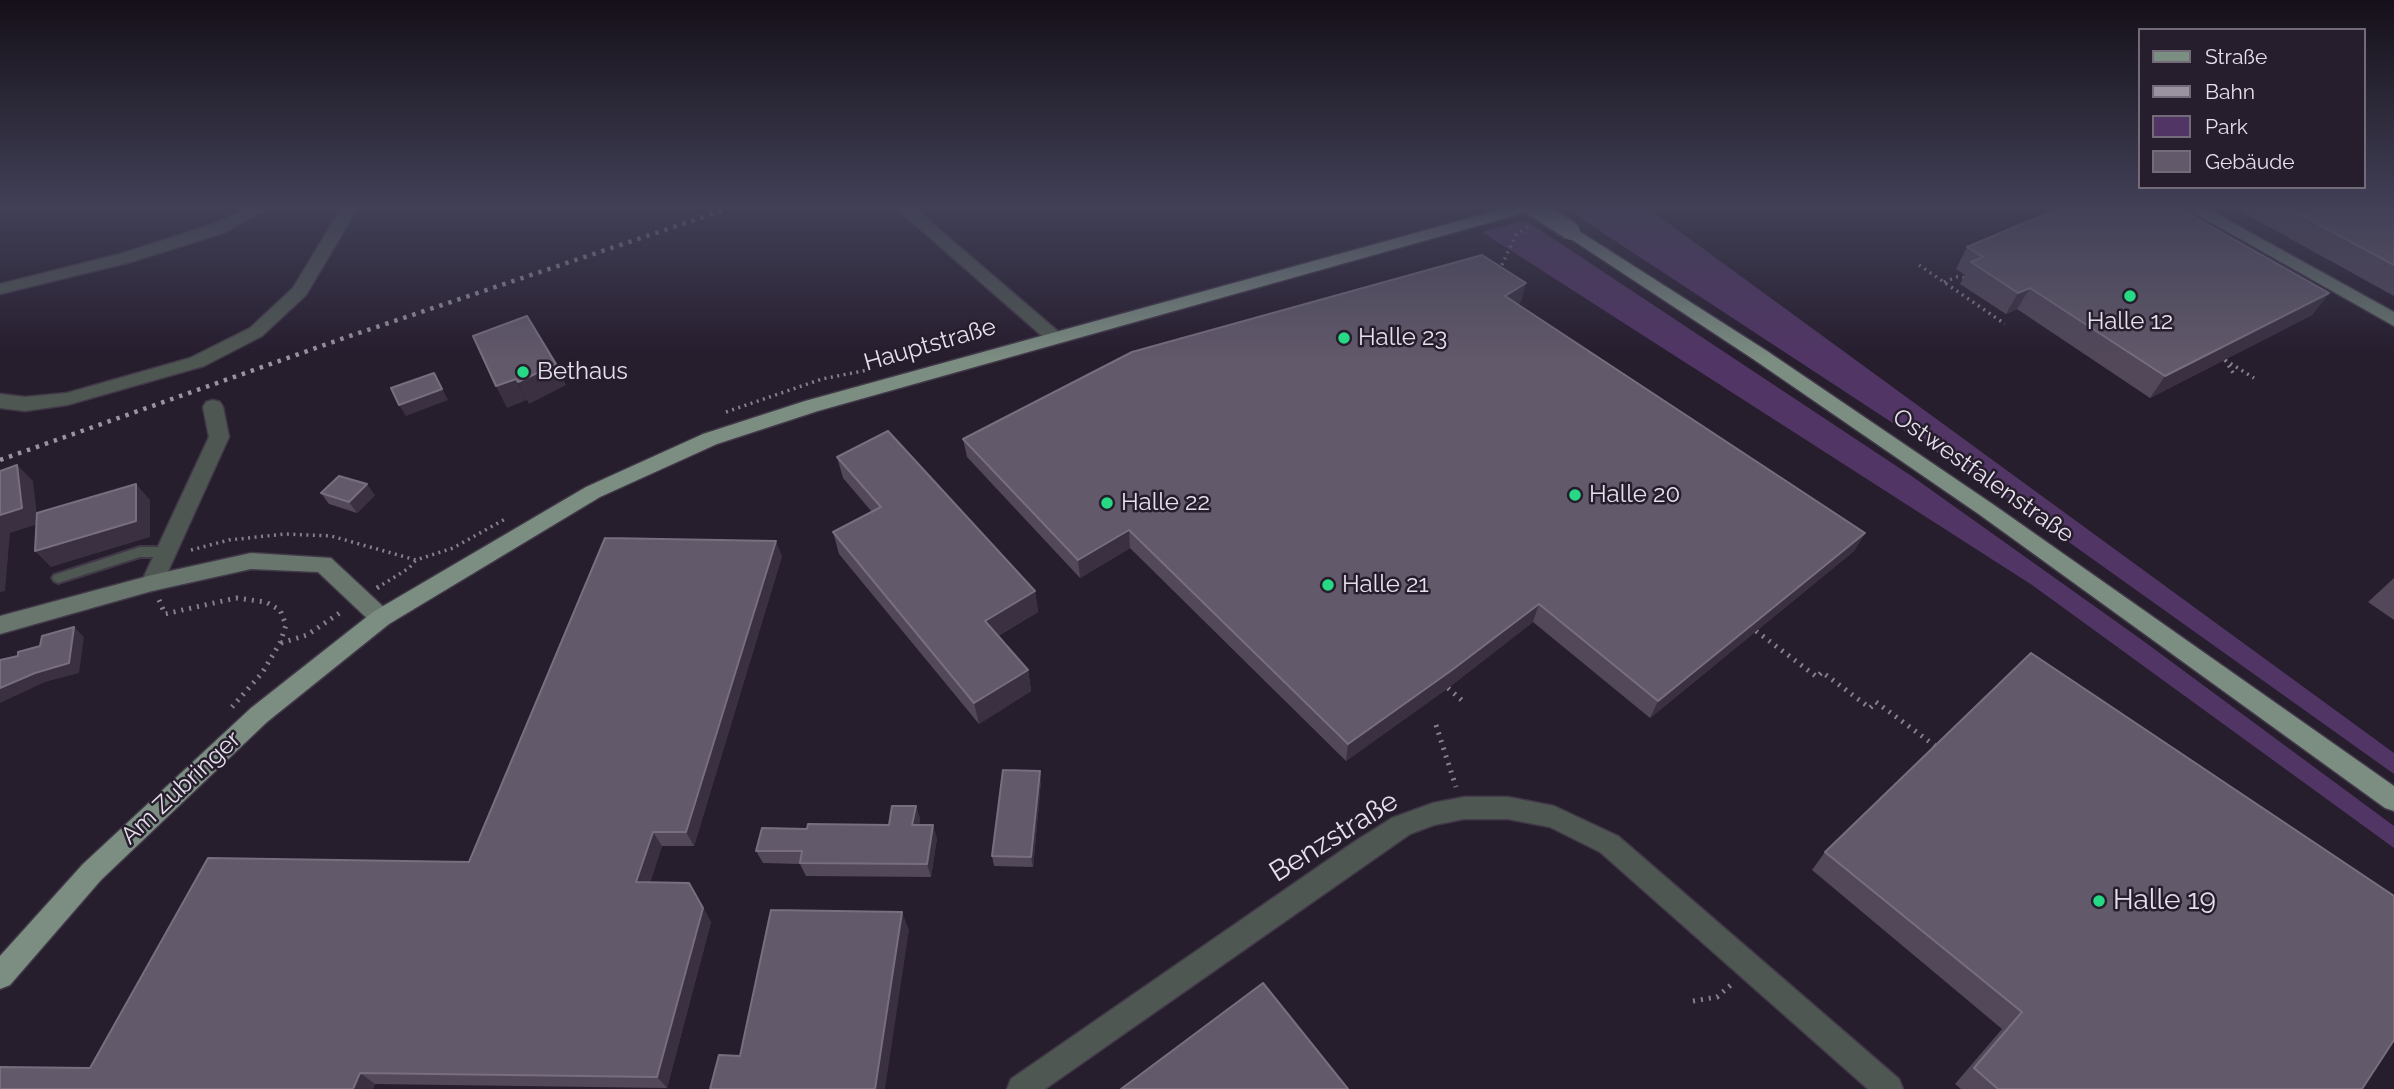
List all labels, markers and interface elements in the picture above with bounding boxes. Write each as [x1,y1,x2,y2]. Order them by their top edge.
legend [2138,28,2366,189]
text: Straße [2205,44,2267,69]
text: Bahn [2205,79,2255,104]
text: Park [2205,114,2248,139]
text: Gebäude [2205,149,2295,174]
marker: Halle 12 [2122,288,2138,304]
place label: Halle 12 [2087,308,2173,336]
street label: Hauptstraße [861,312,999,378]
place label: Halle 23 [1358,324,1447,352]
marker: Halle 23 [1336,330,1352,346]
place label: Bethaus [537,358,628,386]
marker: Bethaus [515,364,531,380]
street label: Ostwestfalenstraße [1887,403,2079,549]
place label: Halle 20 [1589,481,1680,509]
marker: Halle 20 [1567,487,1583,503]
place label: Halle 22 [1121,489,1210,517]
marker: Halle 22 [1099,495,1115,511]
place label: Halle 21 [1342,571,1429,599]
marker: Halle 21 [1320,577,1336,593]
street label: Am Zubringer [115,725,247,851]
street label: Benzstraße [1264,784,1404,890]
place label: Halle 19 [2113,884,2216,918]
marker: Halle 19 [2091,893,2107,909]

